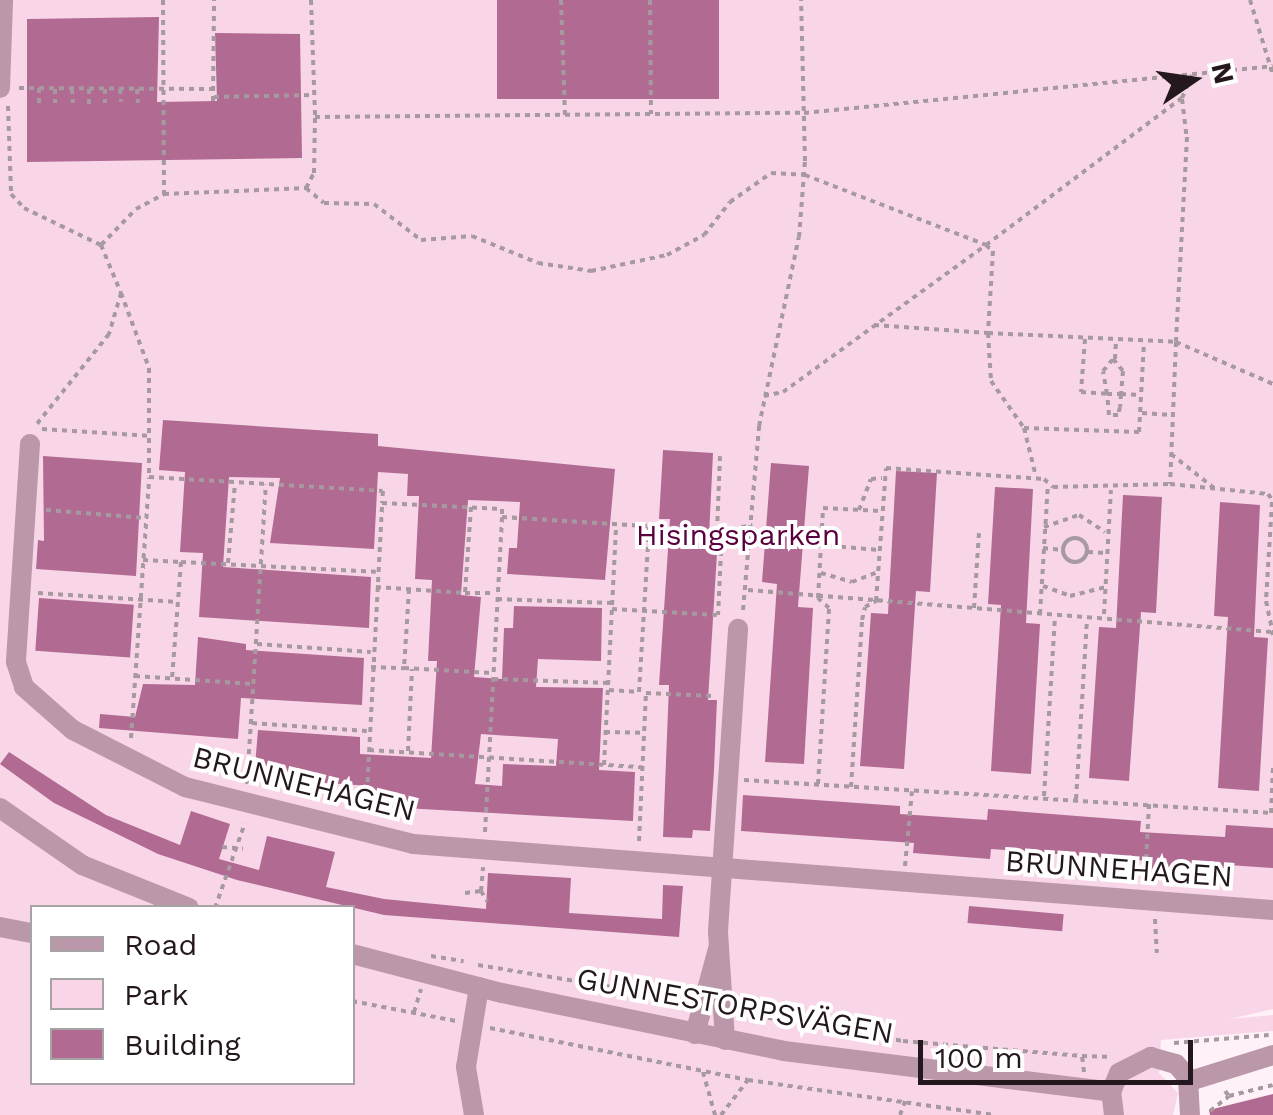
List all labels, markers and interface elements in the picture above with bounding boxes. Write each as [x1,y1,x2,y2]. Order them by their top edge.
north arrow [1143,30,1243,130]
text: N [1204,59,1241,87]
park label: Hisingsparken [636,517,840,553]
street label: BRUNNEHAGEN [189,739,419,829]
street label: BRUNNEHAGEN [1004,843,1234,895]
legend [30,905,355,1085]
text: Road [124,927,197,962]
street label: GUNNESTORPSVÄGEN [574,960,896,1052]
text: Park [124,977,189,1012]
scale bar [923,1020,1198,1082]
text: Building [124,1027,241,1062]
text: 100 m [935,1040,1023,1075]

